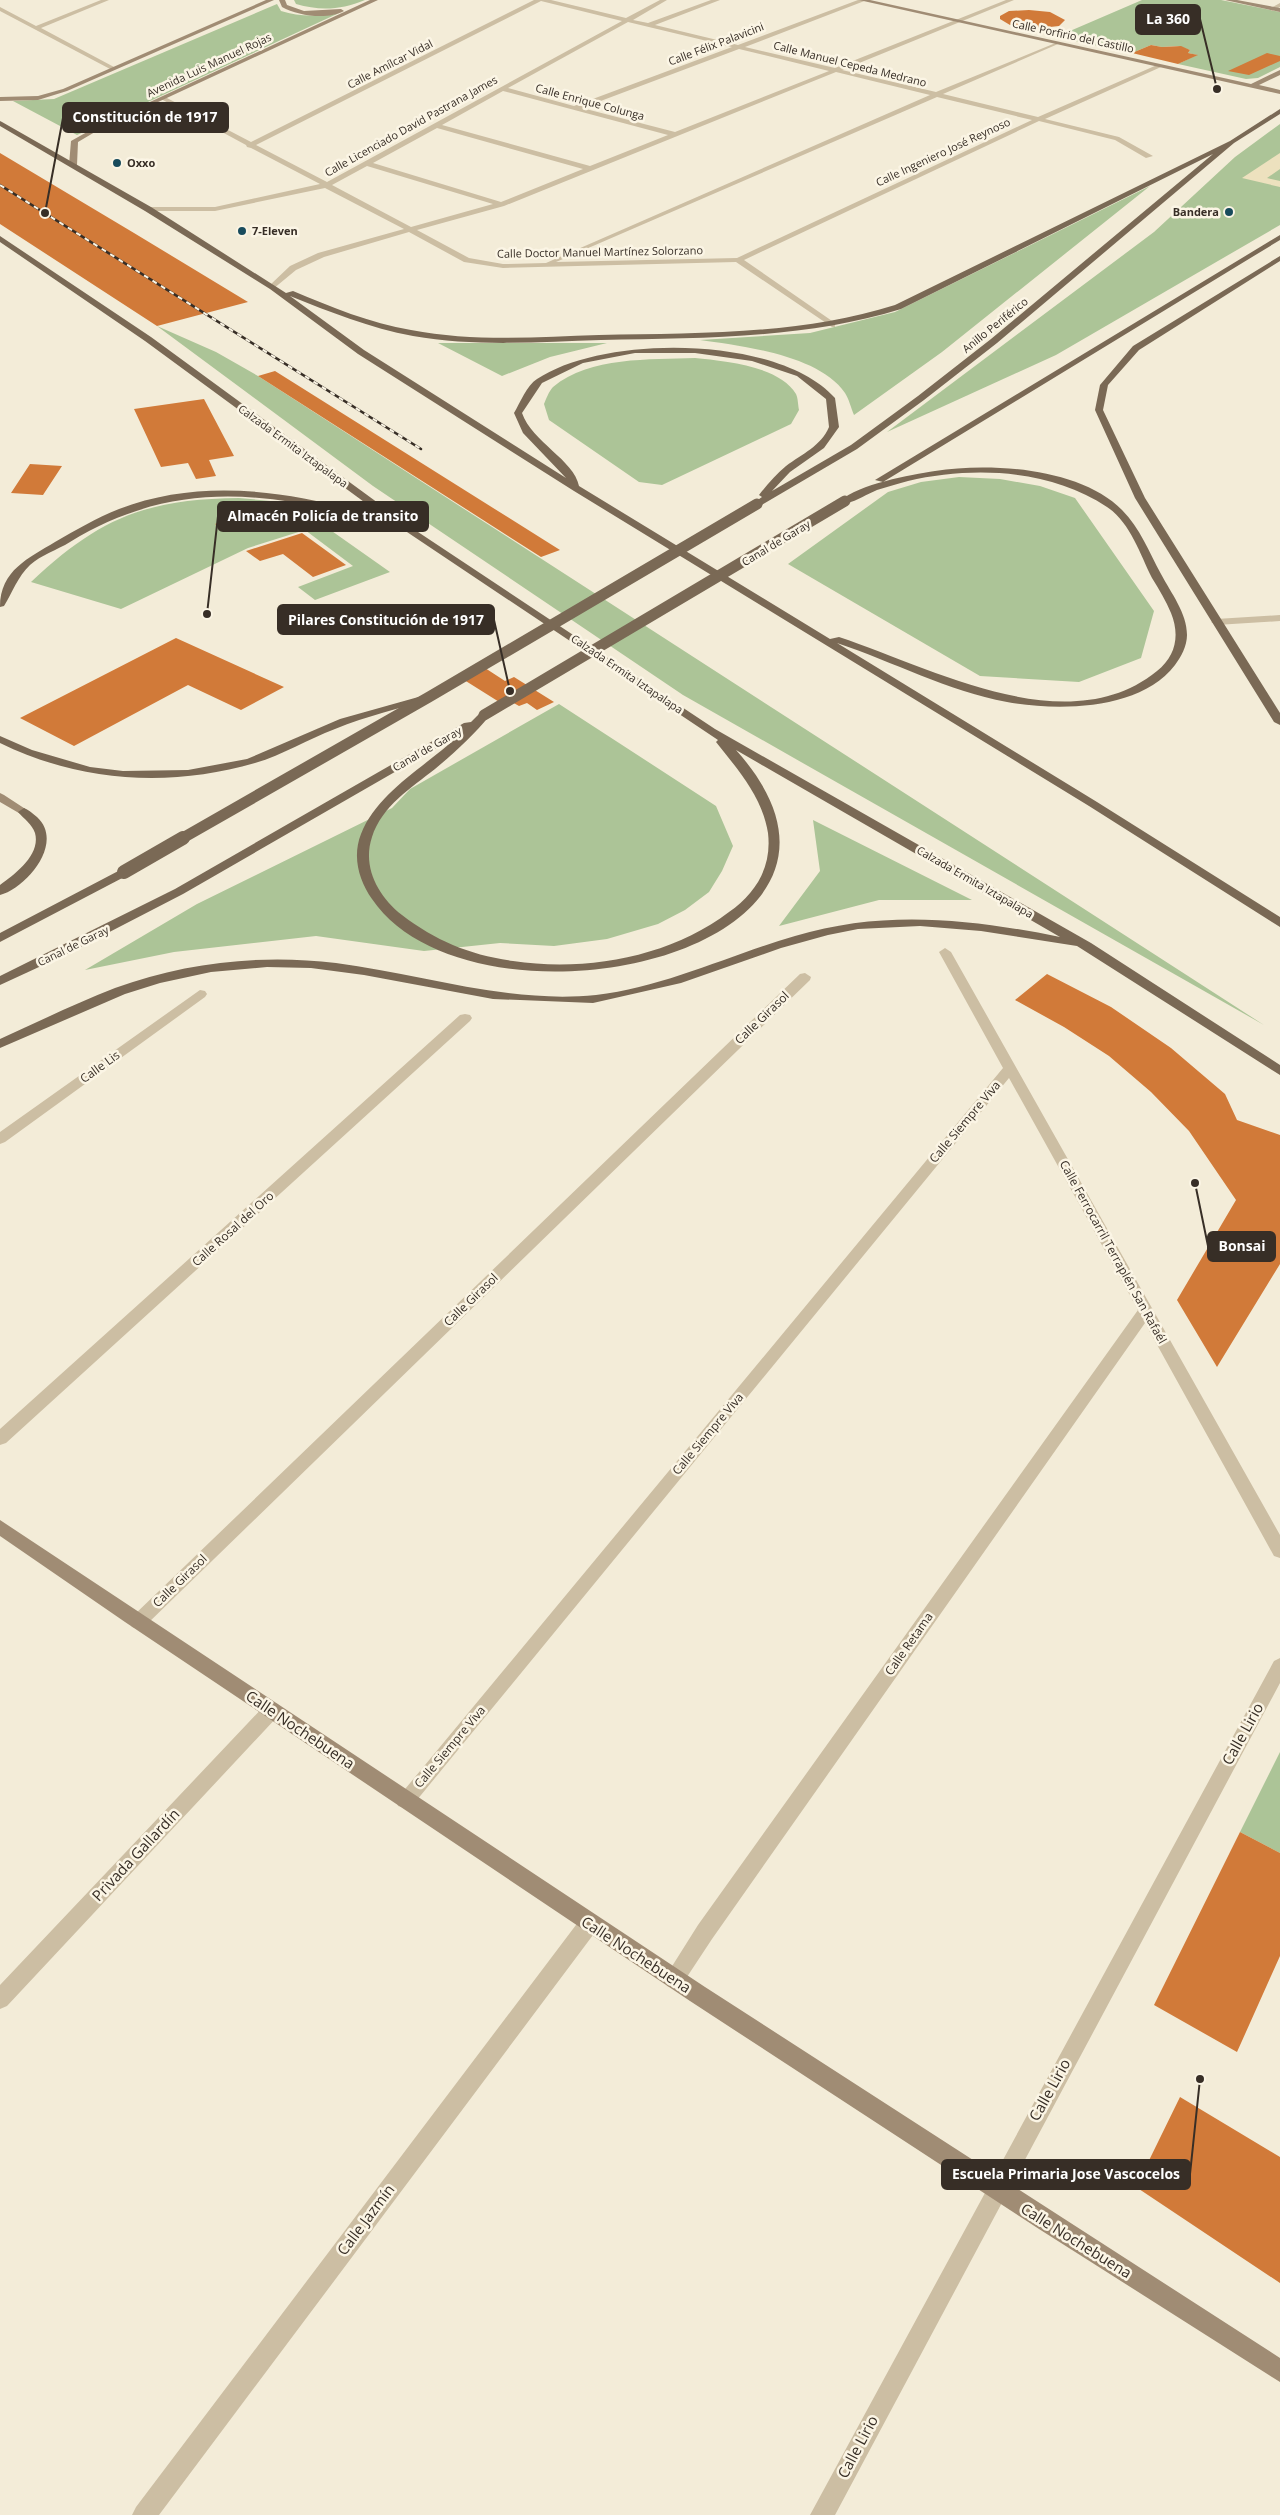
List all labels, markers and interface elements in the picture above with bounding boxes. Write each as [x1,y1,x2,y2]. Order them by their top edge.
callout: La 360 [1136,5,1200,34]
text: La 360 [1146,9,1190,28]
street label: Calle Porfirio del Castillo [1011,15,1136,56]
street label: Calle Félix Palavicini [666,18,766,69]
street label: Avenida Luis Manuel Rojas [144,29,274,100]
street label: Calle Amílcar Vidal [344,36,435,92]
street label: Calle Manuel Cepeda Medrano [772,37,929,90]
street label: Calle Licenciado David Pastrana James [322,72,500,180]
street label: Calle Enrique Colunga [534,80,646,123]
callout: Constitución de 1917 [63,103,228,132]
text: Constitución de 1917 [72,107,218,126]
street label: Calle Ingeniero José Reynoso [873,114,1013,189]
place label: Oxxo [127,155,155,170]
marker: Oxxo [111,157,123,169]
place label: Bandera [1173,204,1219,219]
marker: Bandera [1223,206,1235,218]
place label: 7-Eleven [252,223,298,238]
marker: 7-Eleven [236,225,248,237]
street label: Calle Doctor Manuel Martínez Solorzano [497,242,703,261]
street label: Anillo Periférico [959,293,1031,356]
street label: Calzada Ermita Iztapalapa [235,401,351,490]
callout: Almacén Policía de transito [218,502,428,531]
text: Almacén Policía de transito [228,506,419,525]
street label: Canal de Garay [739,516,813,569]
callout: Pilares Constitución de 1917 [278,605,494,634]
text: Pilares Constitución de 1917 [288,610,484,629]
street label: Calzada Ermita Iztapalapa [568,630,686,717]
street label: Canal de Garay [389,722,464,774]
street label: Calzada Ermita Iztapalapa [914,842,1036,921]
street label: Canal de Garay [35,922,111,969]
street label: Calle Girasol [731,987,793,1048]
street label: Calle Lis [76,1046,123,1087]
street label: Calle Siempre Viva [925,1077,1004,1166]
street label: Calle Ferrocarril Terraplén San Rafaél [1056,1157,1171,1346]
street label: Calle Rosal del Oro [188,1187,277,1270]
callout: Bonsai [1208,1232,1275,1261]
text: Bonsai [1219,1236,1265,1255]
street label: Calle Girasol [440,1269,502,1330]
street label: Calle Siempre Viva [668,1389,747,1478]
street label: Calle Girasol [149,1550,211,1611]
street label: Calle Retama [881,1609,936,1678]
street label: Calle Nochebuena [242,1685,359,1773]
street label: Calle Lirio [1217,1699,1267,1768]
street label: Calle Siempre Viva [410,1702,489,1791]
street label: Privada Gallardín [87,1804,183,1905]
street label: Calle Nochebuena [578,1911,695,1997]
street label: Calle Lirio [1024,2055,1074,2124]
callout: Escuela Primaria Jose Vascocelos [942,2160,1190,2189]
text: Escuela Primaria Jose Vascocelos [952,2164,1180,2183]
street label: Calle Jazmín [332,2180,398,2259]
street label: Calle Nochebuena [1017,2198,1136,2282]
street label: Calle Lirio [832,2412,882,2481]

